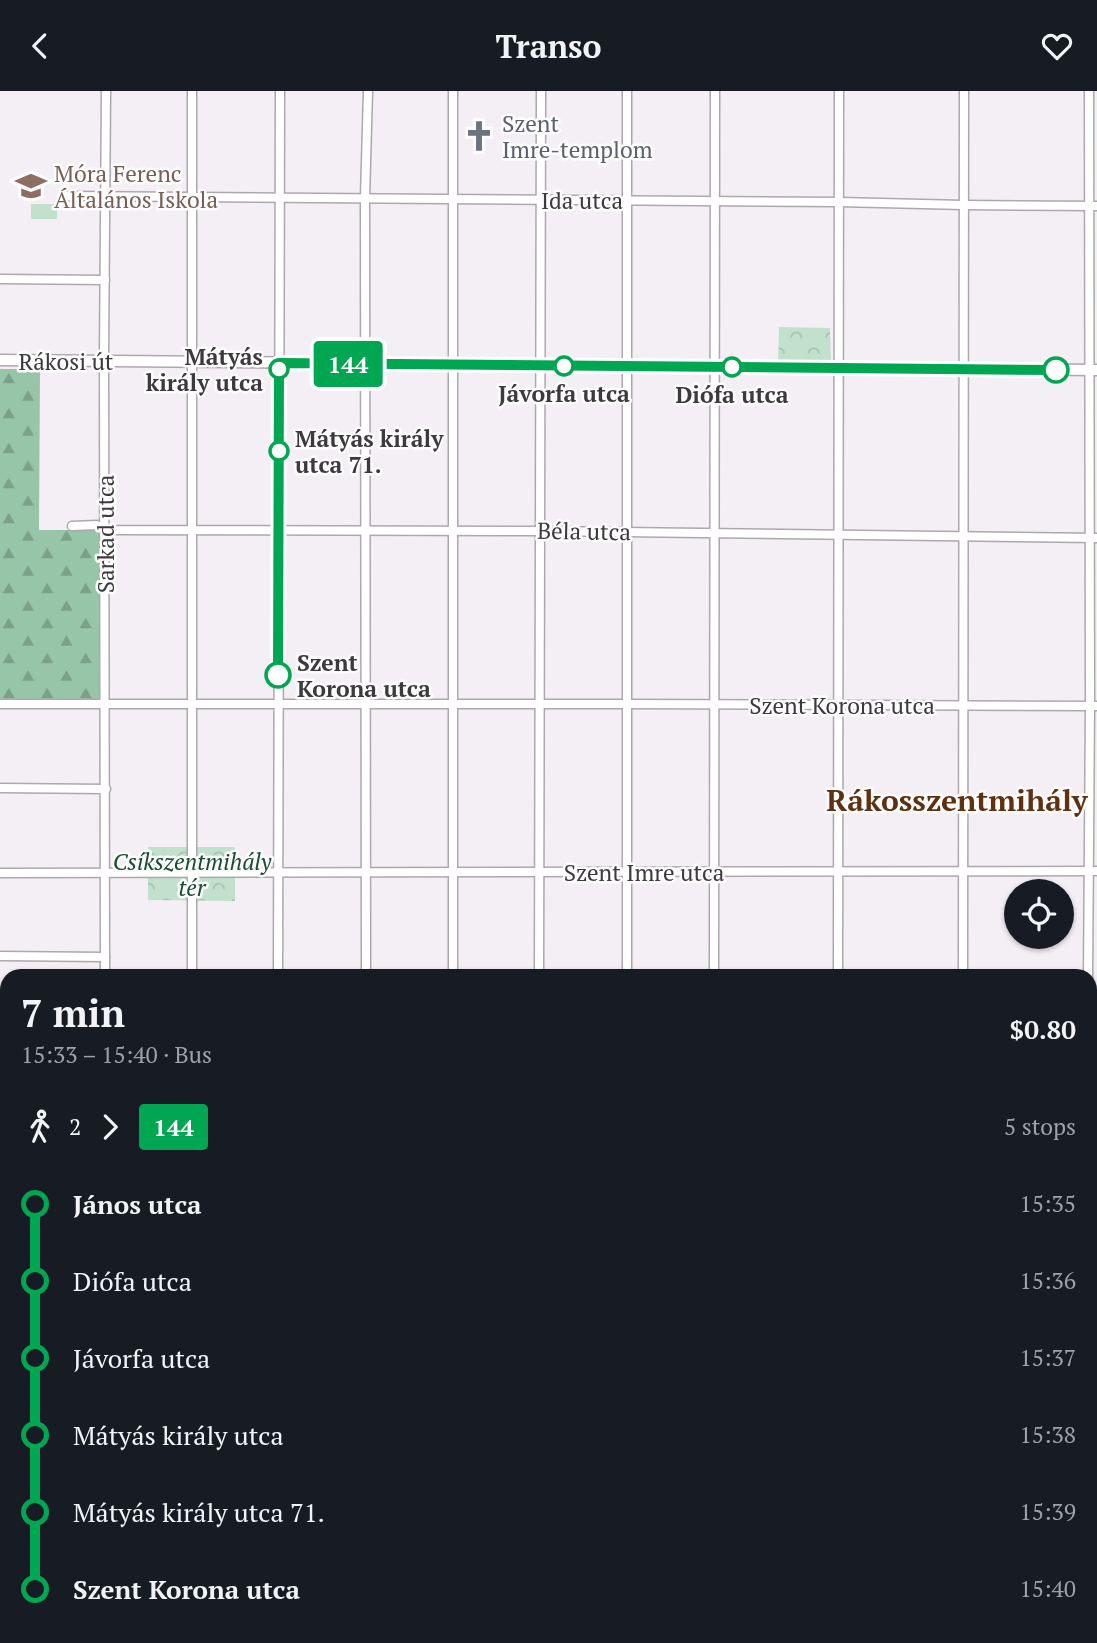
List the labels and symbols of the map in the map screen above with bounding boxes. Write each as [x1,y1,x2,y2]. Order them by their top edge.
place label: Szent Imre-templom [502,108,653,165]
church icon: Szent Imre-templom [462,119,496,153]
place label: Móra Ferenc Általános Iskola [54,158,219,215]
school or university icon: Móra Ferenc Általános Iskola [14,169,48,203]
street label: Ida utca [541,185,623,216]
place label: Mátyás király utca [146,341,263,398]
line badge: 144 [308,341,388,387]
street label: Rákosi út [19,346,114,377]
marker: Jávorfa utca [554,356,574,376]
marker: Diófa utca [722,357,742,377]
unlabelled marker [1043,357,1069,383]
marker: Mátyás király utca [269,359,289,379]
place label: Jávorfa utca [498,378,630,409]
place label: Diófa utca [675,379,789,410]
place label: Mátyás király utca 71. [295,423,444,480]
marker: Mátyás király utca 71. [269,441,289,461]
street label: Sarkad utca [90,474,121,593]
street label: Béla utca [537,515,632,547]
place label: Szent Korona utca [297,647,431,704]
marker: Szent Korona utca [265,662,291,688]
street label: Szent Korona utca [749,690,935,721]
district label: Rákosszentmihály [826,780,1089,820]
park label: Csíkszentmihály tér [113,846,272,903]
street label: Szent Imre utca [564,857,725,888]

